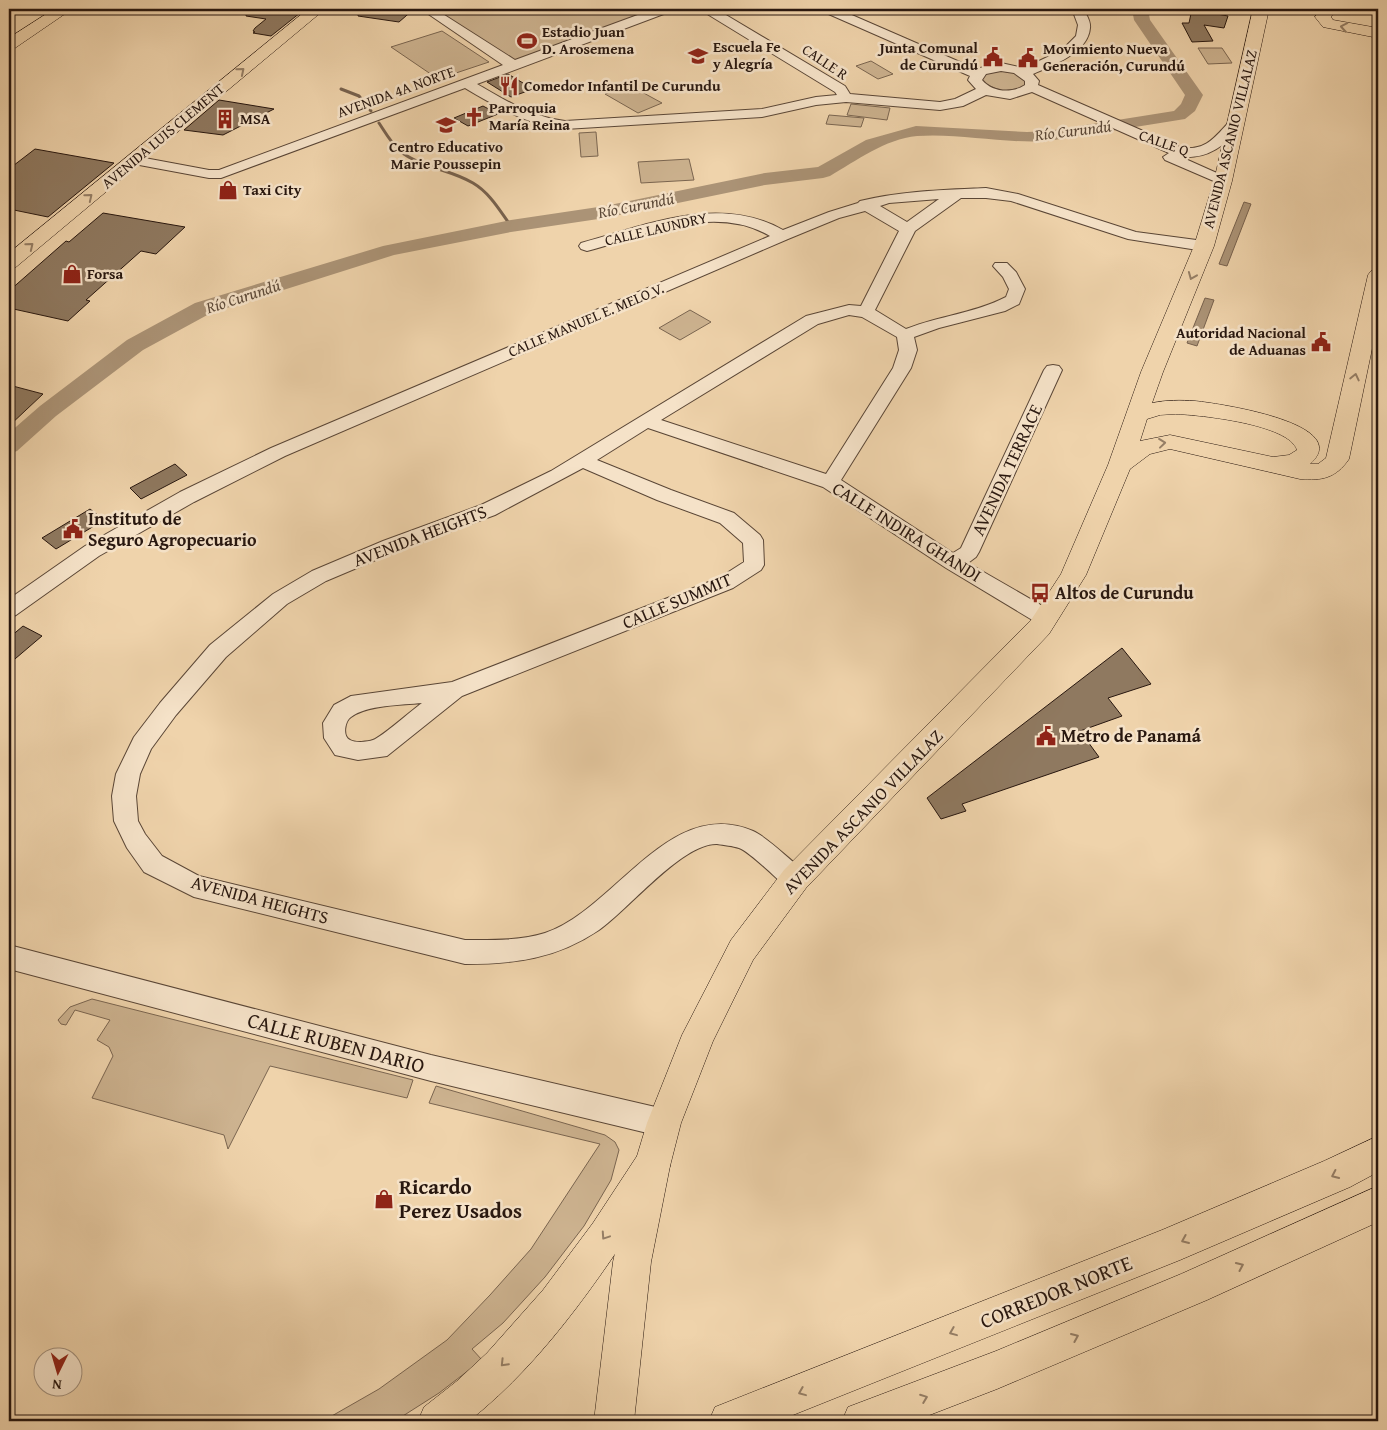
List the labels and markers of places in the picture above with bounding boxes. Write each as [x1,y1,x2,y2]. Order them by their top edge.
place label: Estadio Juan D. Arosemena [542,21,634,59]
sports icon: Estadio Juan D. Arosemena [516,30,538,52]
place label: Escuela Fe y Alegría [712,36,781,74]
place label: Junta Comunal de Curundú [877,37,978,75]
place label: Movimiento Nueva Generación, Curundú [1043,38,1185,76]
school or university icon: Escuela Fe y Alegría [687,45,709,67]
public building icon: Junta Comunal de Curundú [982,46,1004,68]
public building icon: Movimiento Nueva Generación, Curundú [1017,47,1039,69]
restaurant icon: Comedor Infantil De Curundu [498,75,520,97]
place label: Comedor Infantil De Curundu [524,75,721,96]
place label: Parroquia María Reina [489,97,570,135]
church icon: Parroquia María Reina [463,106,485,128]
building icon: MSA [214,108,236,130]
place label: MSA [240,108,271,129]
school or university icon: Centro Educativo Marie Poussepin [435,114,457,136]
place label: Centro Educativo Marie Poussepin [389,136,503,174]
shop icon: Taxi City [217,179,239,201]
place label: Taxi City [243,179,302,200]
shop icon: Forsa [61,263,83,285]
place label: Forsa [87,263,123,284]
place label: Autoridad Nacional de Aduanas [1176,322,1306,360]
public building icon: Autoridad Nacional de Aduanas [1310,331,1332,353]
place label: Instituto de Seguro Agropecuario [88,505,257,553]
public building icon: Instituto de Seguro Agropecuario [62,518,84,540]
place label: Altos de Curundu [1055,579,1194,606]
bus stop icon: Altos de Curundu [1029,582,1051,604]
place label: Metro de Panamá [1061,722,1202,749]
public building icon: Metro de Panamá [1035,725,1057,747]
place label: Ricardo Perez Usados [399,1171,522,1226]
shop icon: Ricardo Perez Usados [373,1188,395,1210]

